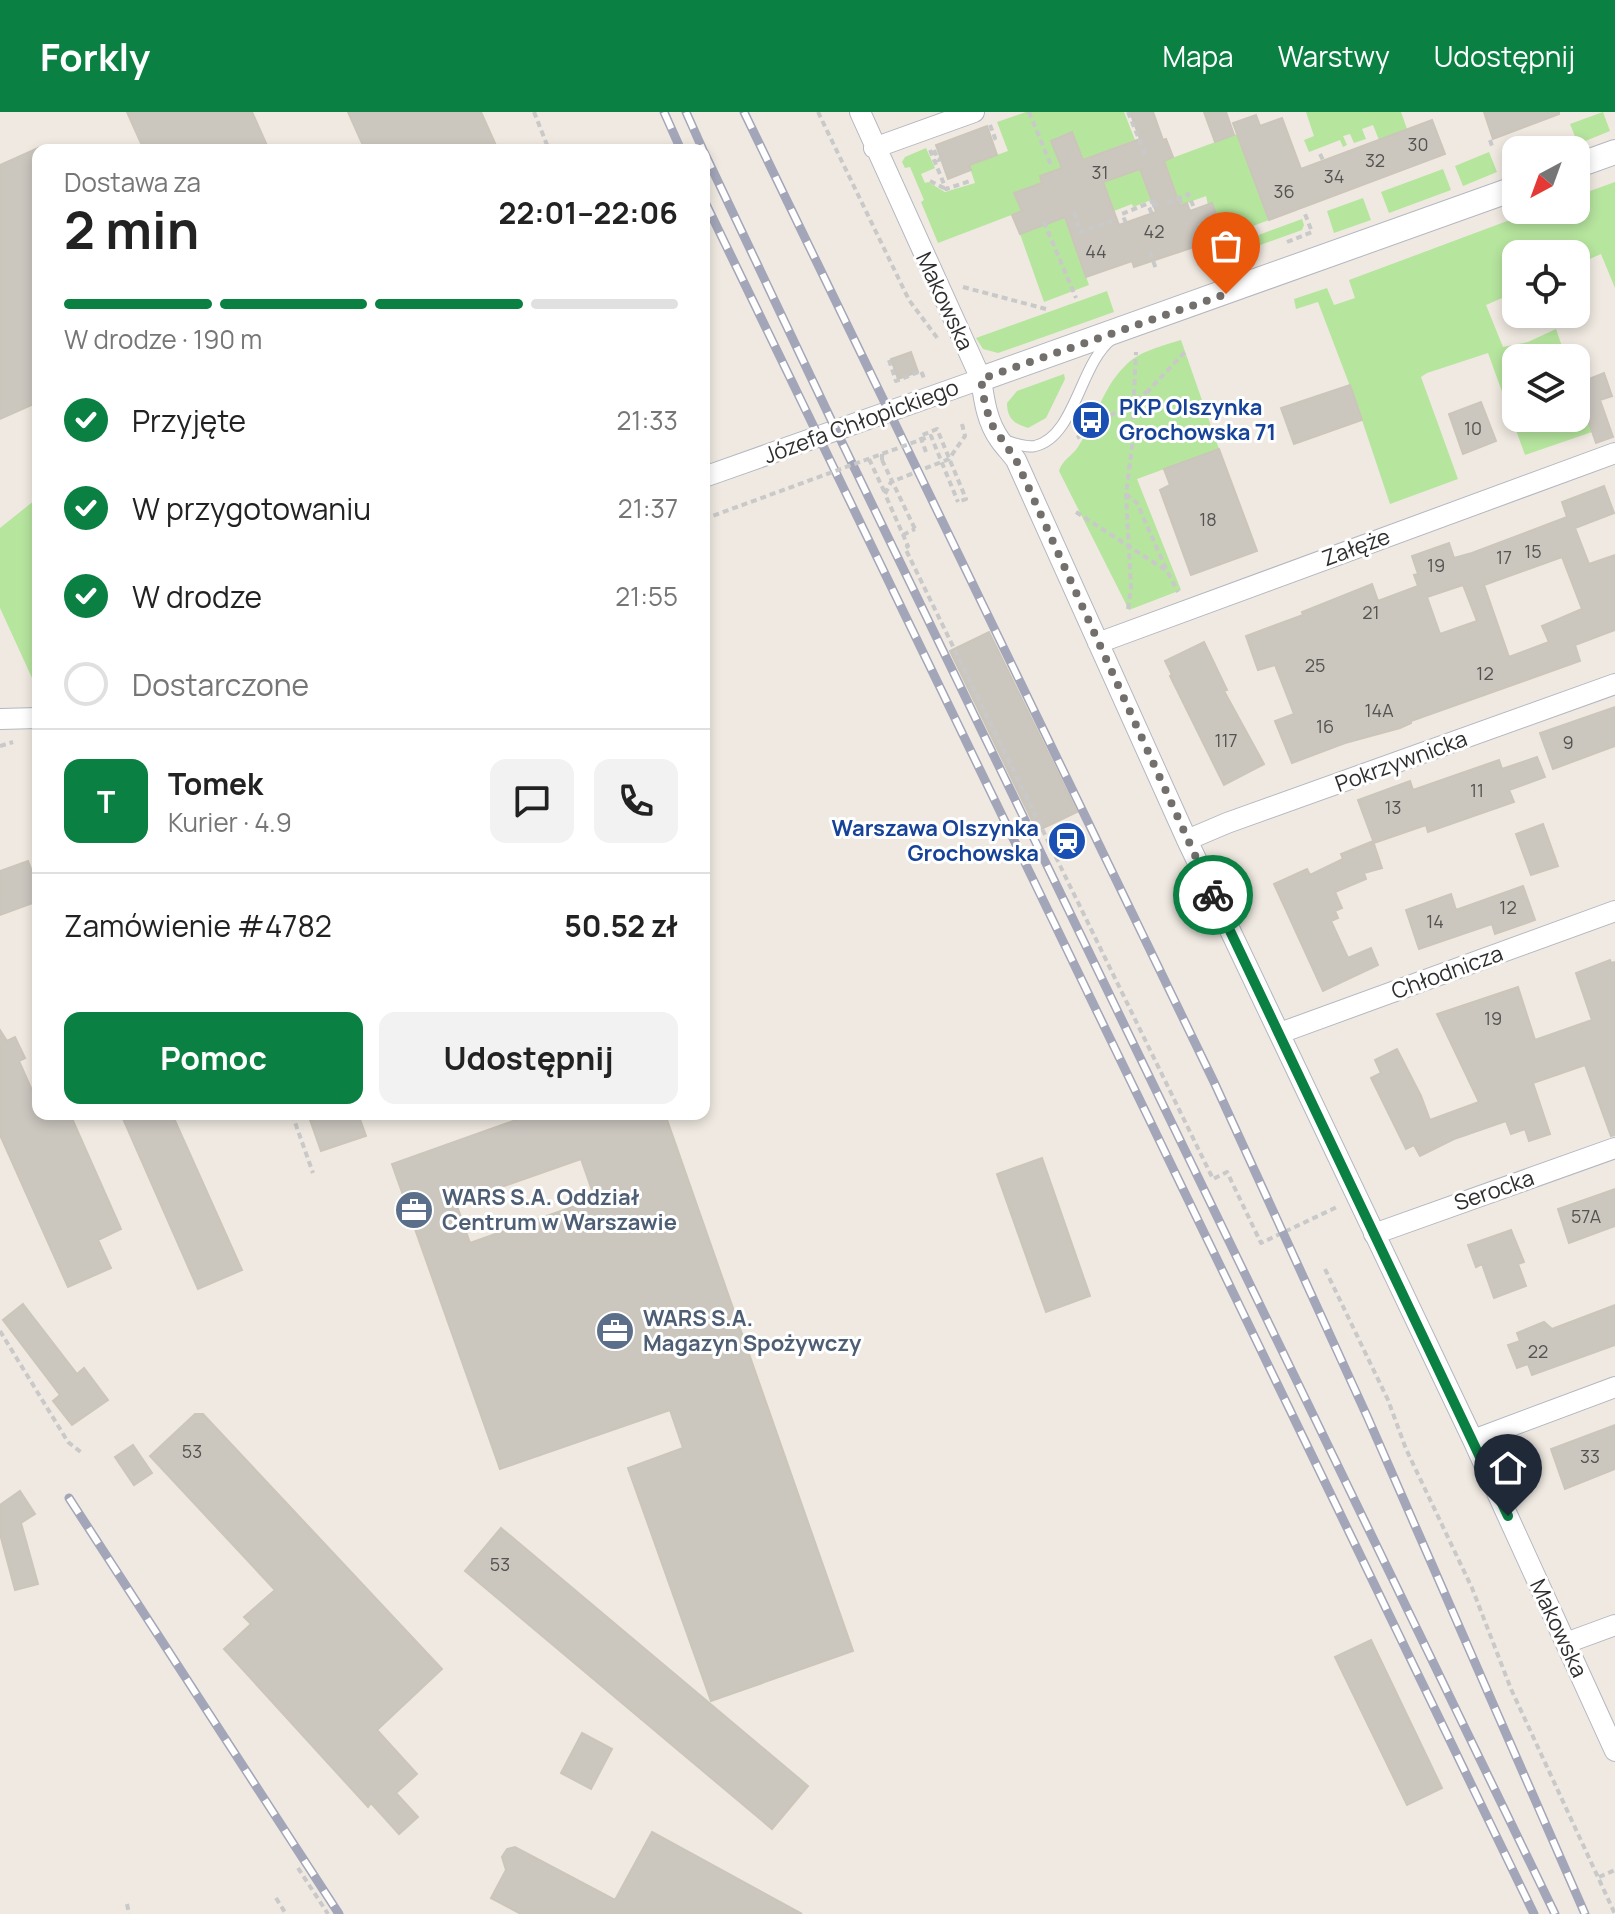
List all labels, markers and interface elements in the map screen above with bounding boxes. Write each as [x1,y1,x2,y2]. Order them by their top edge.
text: Forkly [40,30,150,82]
text: Mapa [1162,37,1234,75]
text: Warstwy [1278,37,1390,75]
text: Udostępnij [1434,37,1575,75]
house number: 30 [1408,132,1428,156]
north arrow [1502,136,1590,224]
map controls [1502,136,1590,432]
house number: 32 [1365,148,1385,172]
house number: 31 [1092,160,1108,184]
text: Dostawa za [64,164,201,200]
house number: 34 [1324,164,1344,188]
house number: 36 [1273,179,1295,203]
text: 22:01–22:06 [499,192,678,233]
text: 2 min [64,194,199,265]
pin [1192,212,1260,294]
house number: 42 [1144,219,1164,243]
icon: bag [1204,224,1248,268]
house number: 44 [1085,239,1107,263]
button: locate [1502,240,1590,328]
street label: Makowska [909,247,981,355]
text: W drodze · 190 m [64,321,262,357]
button: layers [1502,344,1590,432]
street label: Józefa Chłopickiego [759,372,963,470]
place label: PKP Olszynka Grochowska 71 [1119,392,1276,447]
icon: check [64,398,108,442]
bus stop icon: PKP Olszynka Grochowska 71 [1070,399,1112,441]
text: Przyjęte [132,400,246,441]
text: 21:33 [617,402,678,438]
house number: 10 [1464,416,1482,440]
icon: check [64,486,108,530]
text: W przygotowaniu [132,488,371,529]
text: 21:37 [618,490,678,526]
house number: 18 [1199,507,1217,531]
street label: Załęże [1318,521,1394,573]
house number: 15 [1524,539,1542,563]
house number: 17 [1496,545,1512,569]
house number: 19 [1427,553,1445,577]
icon: check [64,574,108,618]
text: W drodze [132,576,262,617]
text: 21:55 [615,578,678,614]
house number: 21 [1362,600,1380,624]
house number: 25 [1305,653,1325,677]
house number: 12 [1476,661,1494,685]
text: Dostarczone [132,664,309,705]
house number: 14A [1364,698,1394,722]
house number: 16 [1316,714,1334,738]
street label: Pokrzywnicka [1331,723,1471,799]
house number: 117 [1214,728,1238,752]
house number: 9 [1562,730,1574,754]
button: chat [490,759,574,843]
button: phone [594,759,678,843]
text: Tomek [168,763,263,804]
house number: 11 [1470,778,1484,802]
text: T [97,781,115,822]
house number: 13 [1385,795,1401,819]
text: Kurier · 4.9 [168,804,292,840]
place label: Warszawa Olszynka Grochowska [832,813,1039,868]
station icon: Warszawa Olszynka Grochowska [1046,820,1088,862]
courier [1173,855,1253,935]
icon: bike [1191,873,1235,917]
house number: 12 [1499,895,1517,919]
text: Zamówienie #4782 [64,905,332,946]
text: 50.52 zł [564,905,678,946]
house number: 14 [1426,909,1444,933]
street label: Chłodnicza [1387,938,1507,1006]
house number: 19 [1484,1006,1502,1030]
button: Pomoc [64,1012,363,1104]
button: Udostępnij [379,1012,678,1104]
street label: Serocka [1450,1162,1538,1218]
place label: WARS S.A. Oddział Centrum w Warszawie [442,1182,677,1237]
office icon: WARS S.A. Oddział Centrum w Warszawie [393,1189,435,1231]
house number: 57A [1571,1204,1602,1228]
place label: WARS S.A. Magazyn Spożywczy [643,1303,862,1358]
office icon: WARS S.A. Magazyn Spożywczy [594,1310,636,1352]
house number: 22 [1528,1339,1548,1363]
pin [1474,1434,1542,1516]
house number: 53 [182,1439,202,1463]
house number: 33 [1580,1444,1600,1468]
icon: home [1486,1446,1530,1490]
house number: 53 [490,1552,510,1576]
street label: Makowska [1523,1574,1595,1682]

